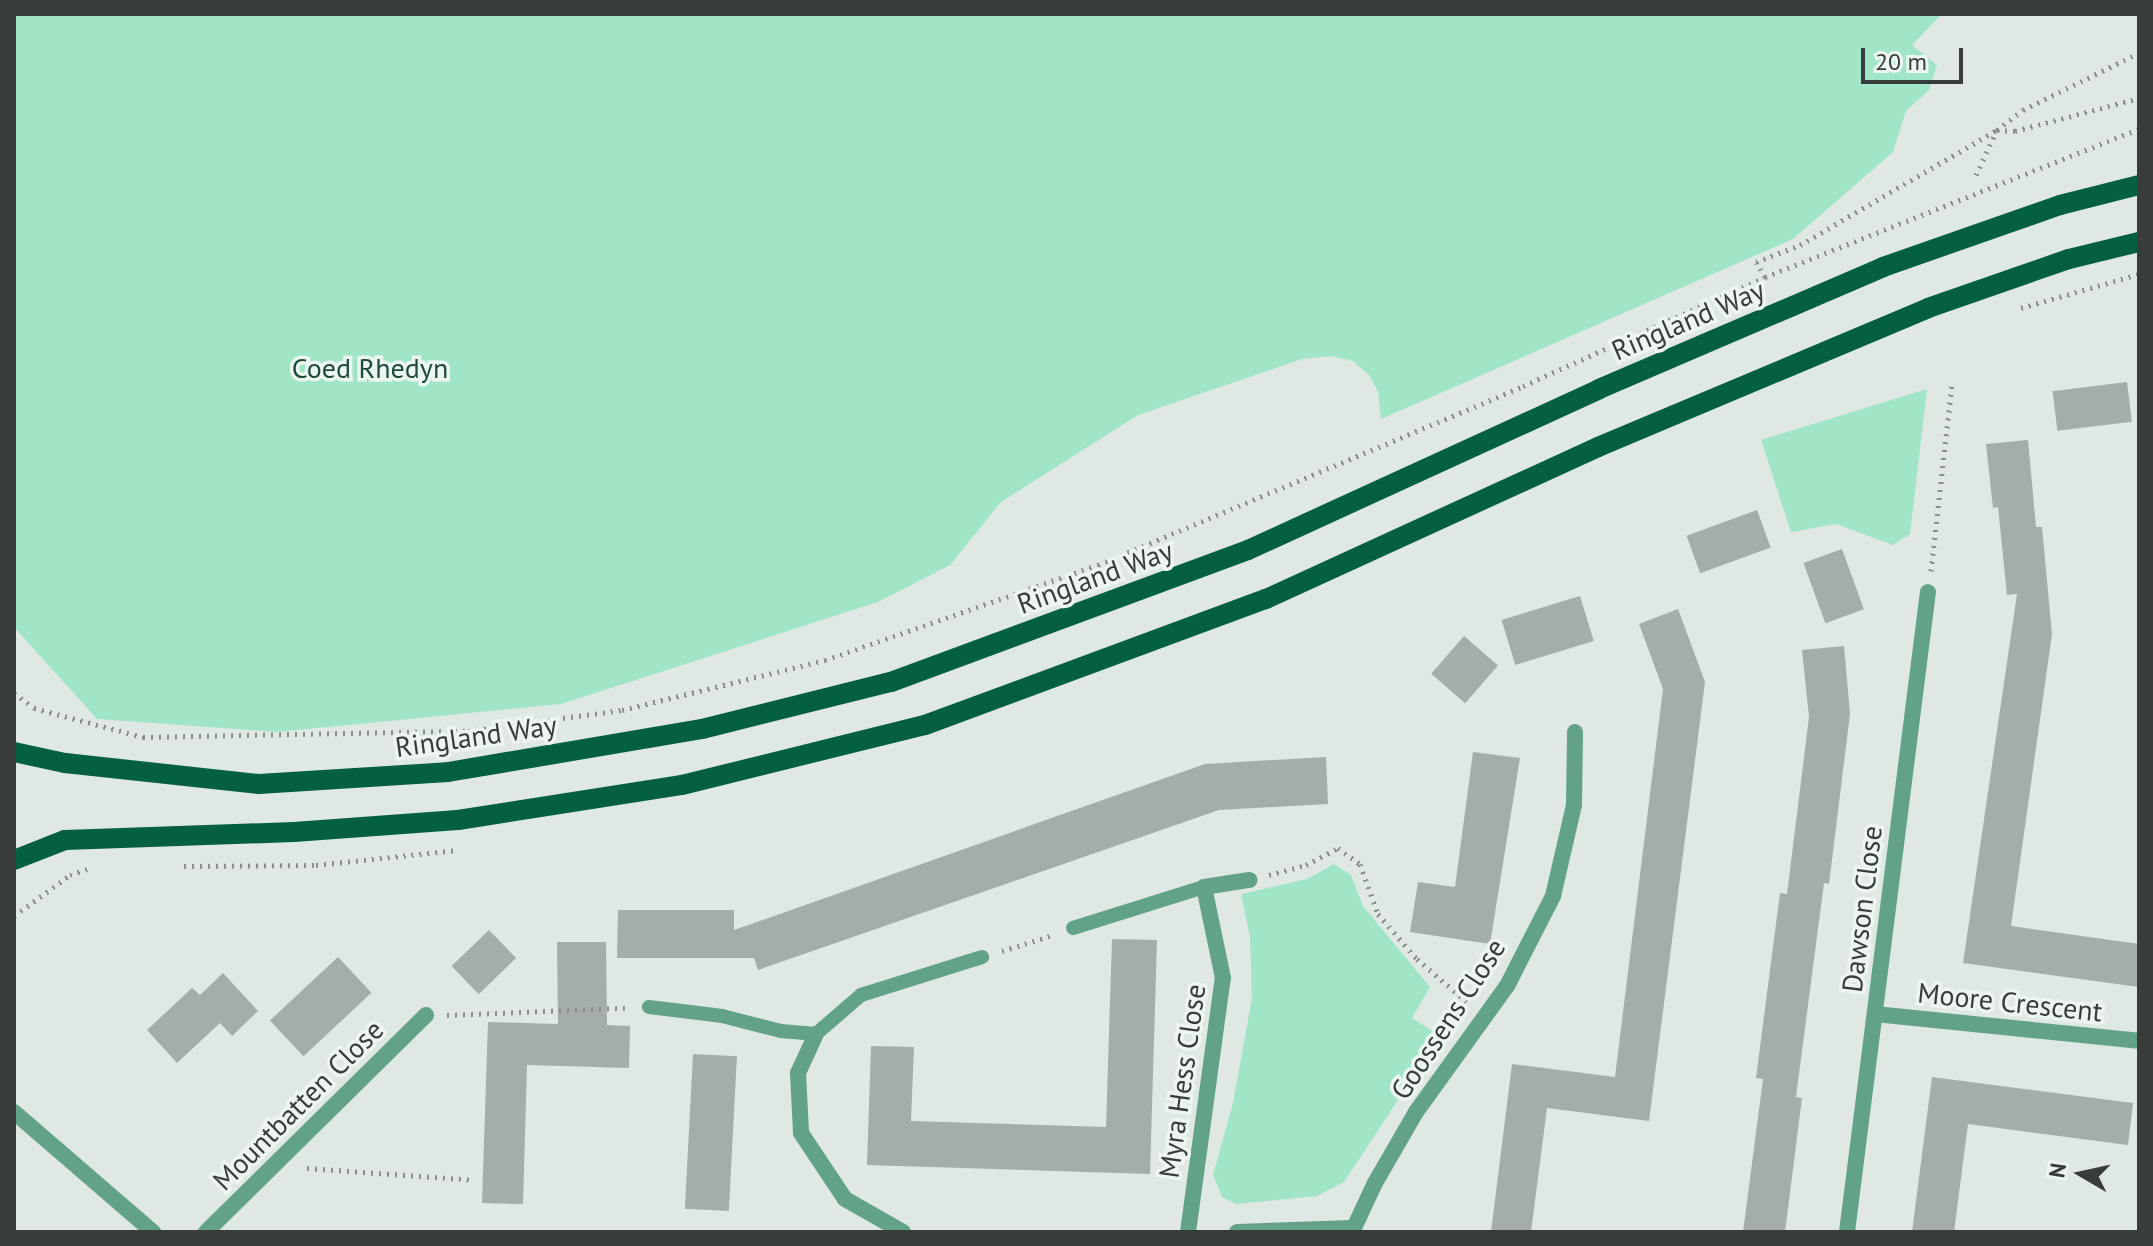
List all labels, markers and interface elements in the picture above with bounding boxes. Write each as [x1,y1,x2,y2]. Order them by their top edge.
scale bar [1865,32,1967,82]
text: 20 m [1875,46,1927,77]
street label: Ringland Way [1606,273,1770,367]
park label: Coed Rhedyn [292,351,448,385]
street label: Ringland Way [1012,533,1178,621]
street label: Ringland Way [393,708,559,764]
street label: Dawson Close [1835,824,1889,994]
street label: Goossens Close [1384,932,1512,1106]
street label: Moore Crescent [1916,976,2104,1028]
street label: Myra Hess Close [1152,982,1212,1180]
street label: Mountbatten Close [206,1013,390,1197]
north arrow [2041,1134,2121,1214]
text: N [2042,1161,2072,1180]

